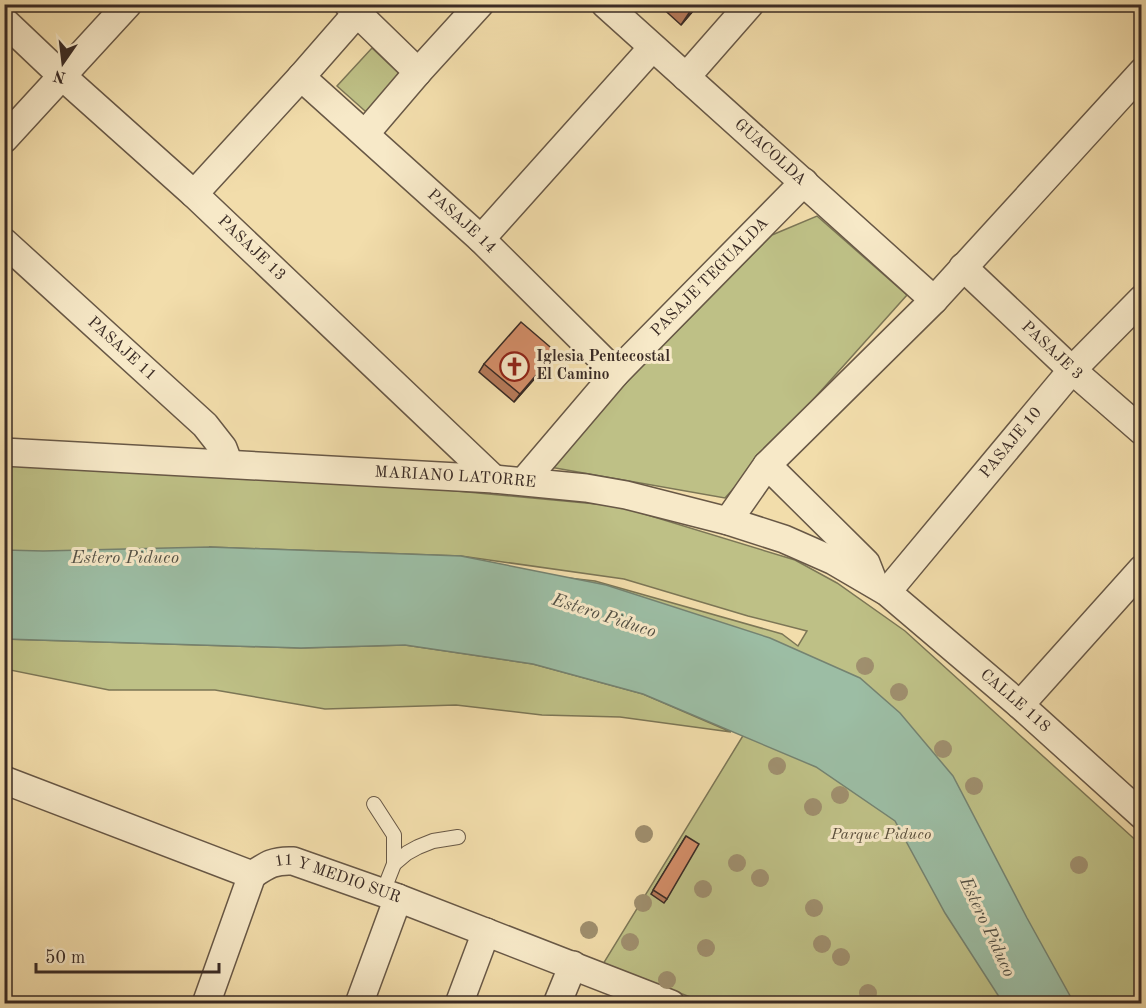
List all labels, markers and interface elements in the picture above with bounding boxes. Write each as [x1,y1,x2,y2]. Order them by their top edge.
north arrow [33,33,93,93]
text: N [51,66,68,85]
street label: GUACOLDA [731,116,809,189]
street label: PASAJE 14 [424,187,499,257]
street label: PASAJE 13 [214,213,288,284]
street label: PASAJE TEGUALDA [648,215,772,340]
street label: PASAJE 11 [84,314,159,384]
street label: PASAJE 3 [1018,318,1085,383]
place label: Iglesia Pentecostal El Camino [536,349,670,383]
church icon: Iglesia Pentecostal El Camino [499,350,531,382]
street label: PASAJE 10 [977,405,1045,481]
street label: MARIANO LATORRE [374,464,537,491]
water label: Estero Piduco [70,549,179,567]
water label: Estero Piduco [549,590,658,641]
street label: CALLE 118 [977,667,1053,736]
park label: Parque Piduco [830,827,931,843]
street label: 11 Y MEDIO SUR [274,853,403,906]
water label: Estero Piduco [956,873,1018,980]
scale bar [36,936,219,974]
text: 50 m [45,949,85,967]

